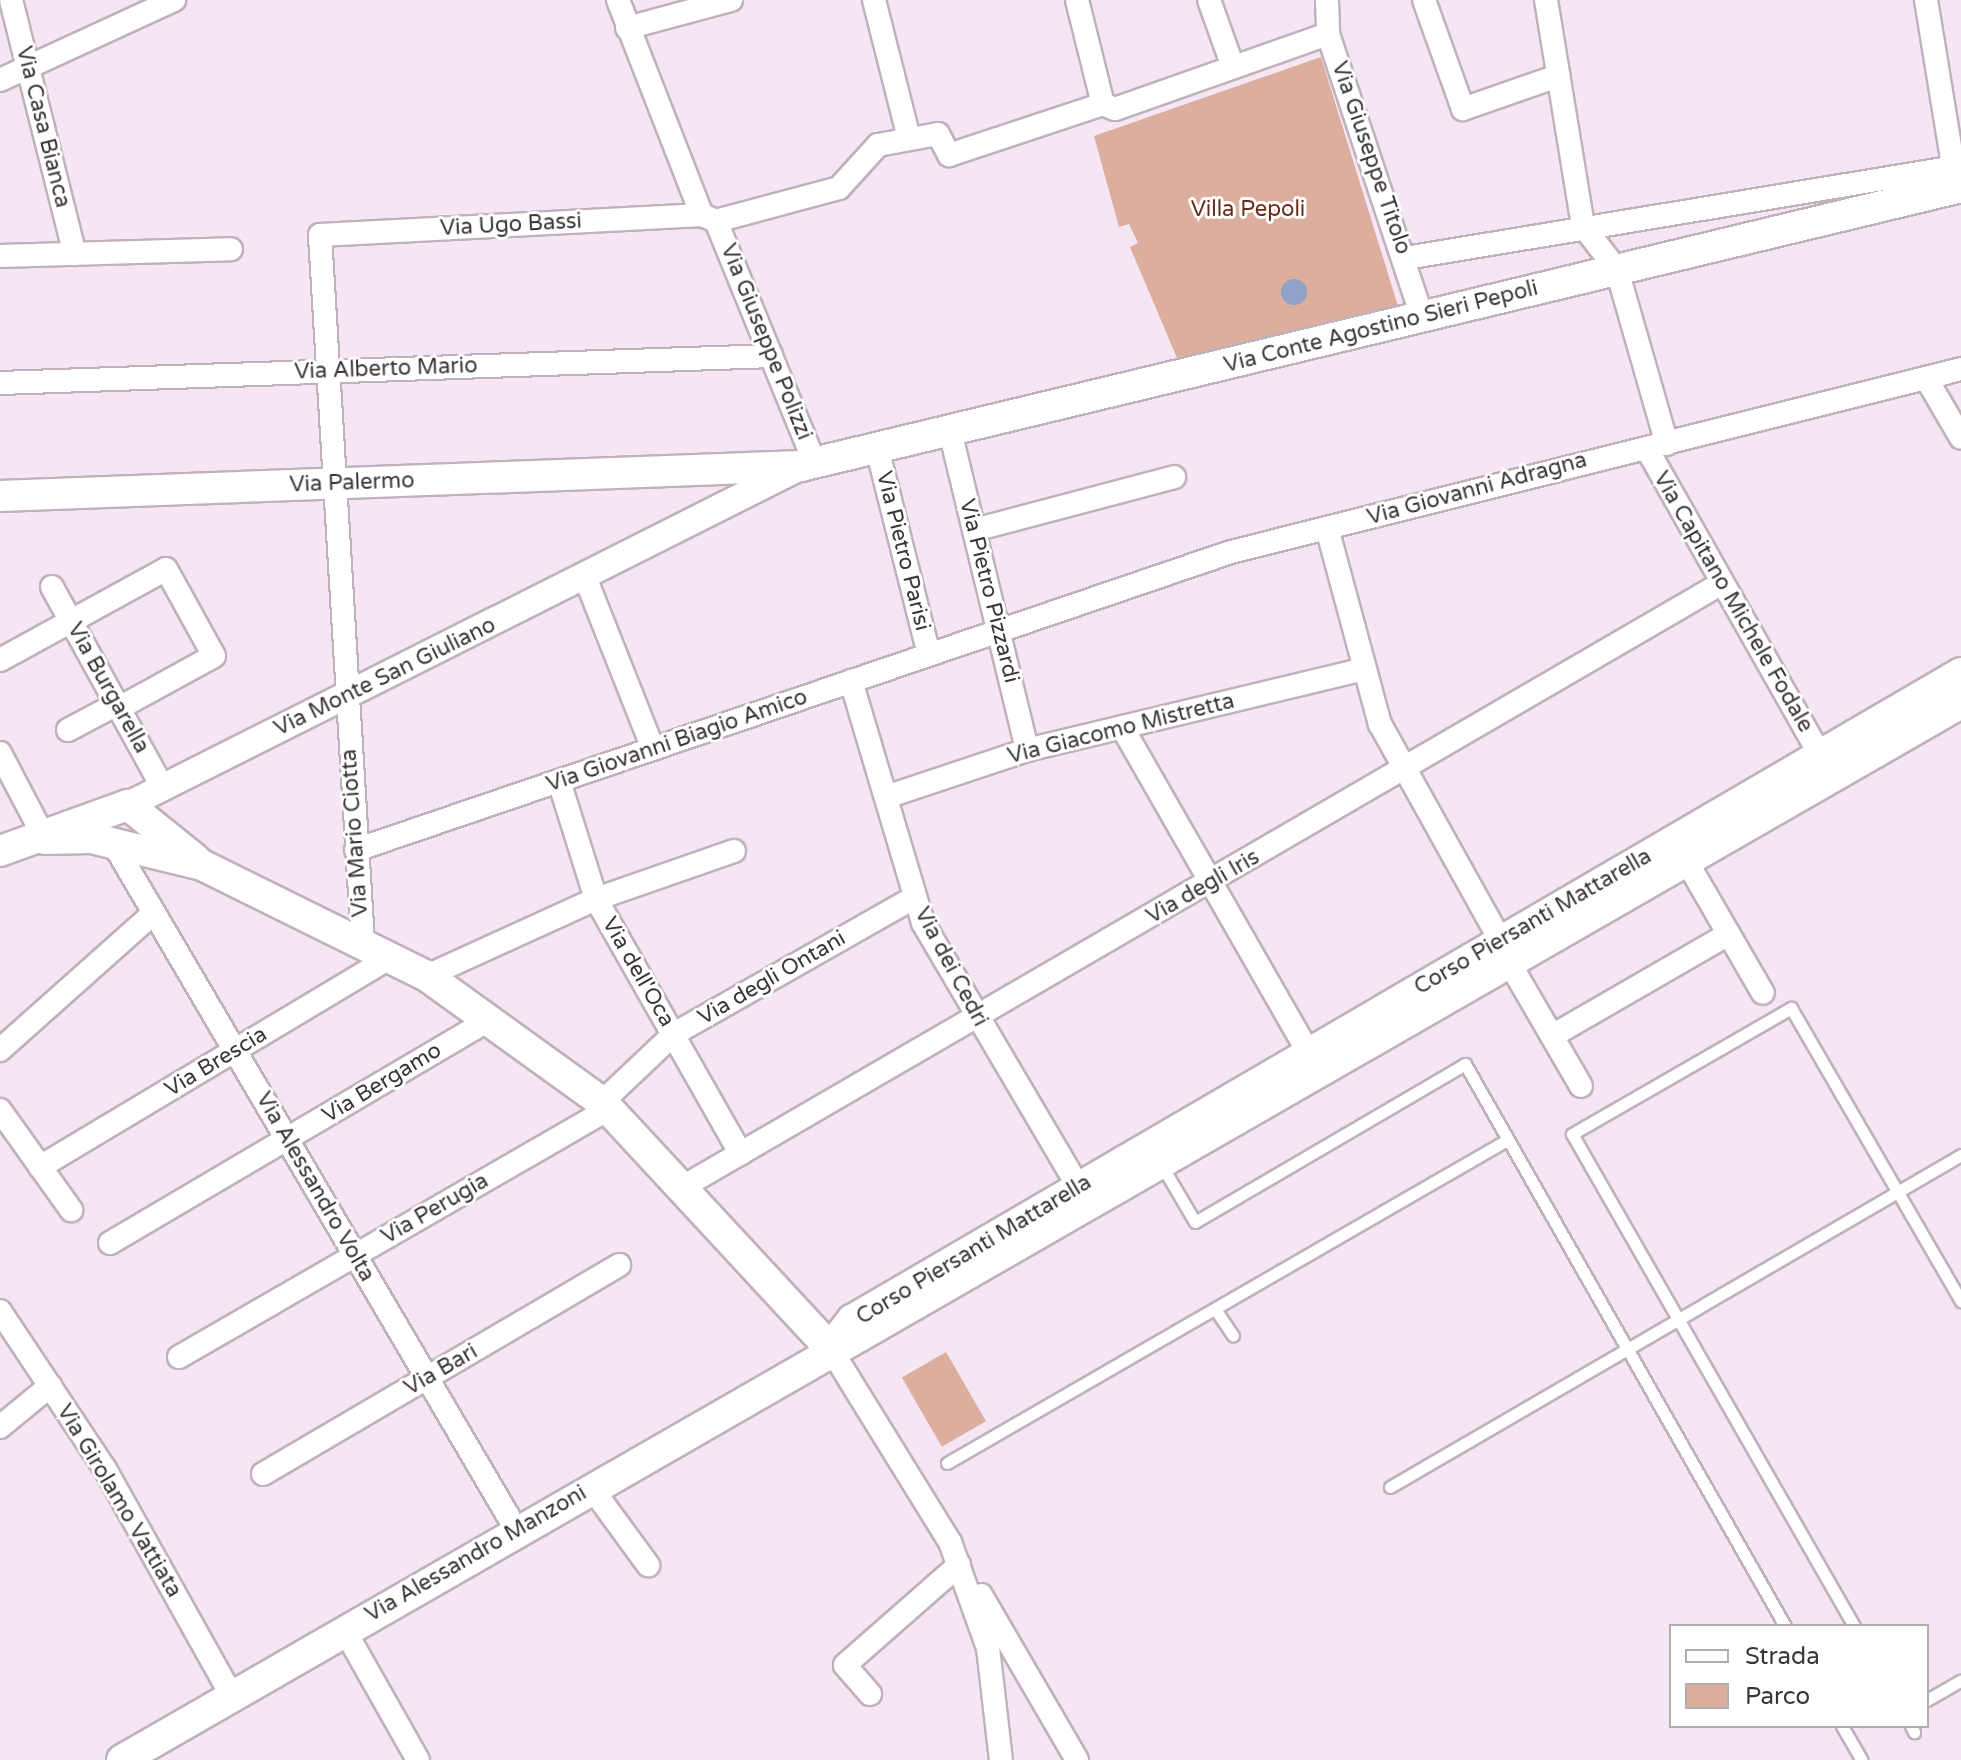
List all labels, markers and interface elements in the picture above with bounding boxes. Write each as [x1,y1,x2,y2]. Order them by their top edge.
street label: Via Casa Bianca [10,44,76,210]
street label: Via Giuseppe Titolo [1326,58,1416,258]
park label: Villa Pepoli [1191,197,1305,223]
street label: Via Ugo Bassi [439,208,583,242]
street label: Via Giuseppe Polizzi [715,240,817,444]
street label: Via Conte Agostino Sieri Pepoli [1221,275,1541,379]
street label: Via Alberto Mario [294,353,478,385]
street label: Via Giovanni Adragna [1364,447,1590,531]
street label: Via Capitano Michele Fodale [1647,467,1819,737]
street label: Via Palermo [289,468,415,498]
street label: Via Pietro Parisi [870,469,936,633]
street label: Via Pietro Pizzardi [953,496,1025,686]
street label: Via Monte San Giuliano [270,612,500,742]
street label: Via Burgarella [61,618,155,758]
street label: Via Giovanni Biagio Amico [543,684,811,798]
street label: Via Giacomo Mistretta [1005,688,1237,770]
street label: Via Mario Ciotta [336,748,374,918]
street label: Corso Piersanti Mattarella [1410,843,1656,1001]
street label: Via degli Iris [1142,844,1264,930]
street label: Via dei Cedri [909,903,993,1031]
street label: Via dell'Oca [596,912,680,1032]
street label: Via degli Ontani [694,925,850,1031]
street label: Via Brescia [160,1021,272,1103]
street label: Via Bergamo [318,1037,446,1129]
street label: Via Alessandro Volta [250,1088,380,1286]
street label: Via Perugia [377,1168,493,1250]
street label: Corso Piersanti Mattarella [852,1169,1096,1331]
street label: Via Bari [400,1339,482,1401]
street label: Via Girolamo Vattiata [51,1400,187,1602]
street label: Via Alessandro Manzoni [361,1480,591,1628]
legend [1669,1624,1929,1728]
text: Strada [1745,1642,1820,1671]
text: Parco [1745,1682,1810,1711]

